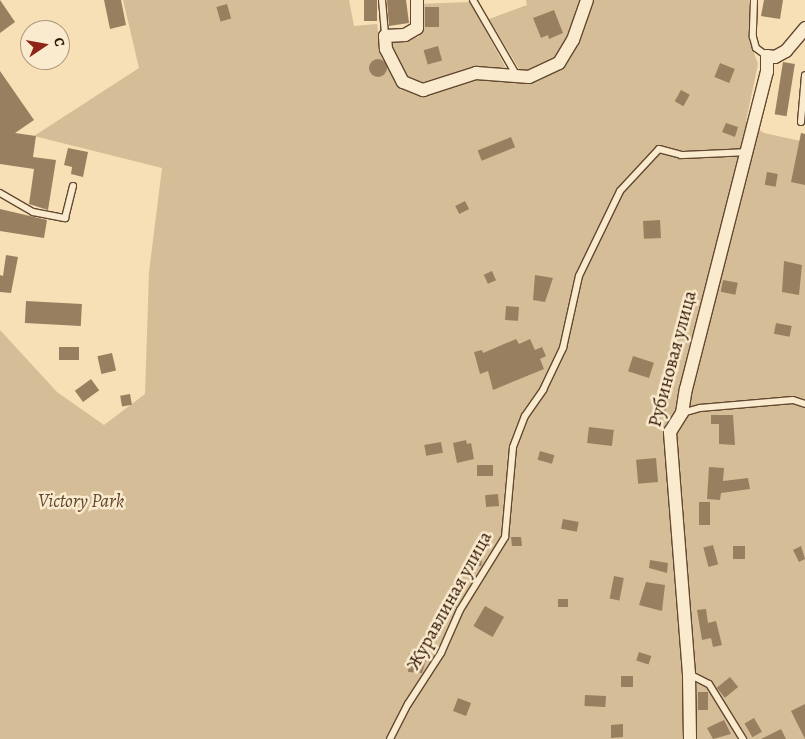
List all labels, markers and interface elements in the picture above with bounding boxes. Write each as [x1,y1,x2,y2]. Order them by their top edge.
north arrow [20,20,70,70]
text: С [49,36,69,48]
street label: Рубиновая улица [644,288,702,430]
park label: Victory Park [38,491,124,513]
street label: Журавлиная улица [402,528,498,674]

